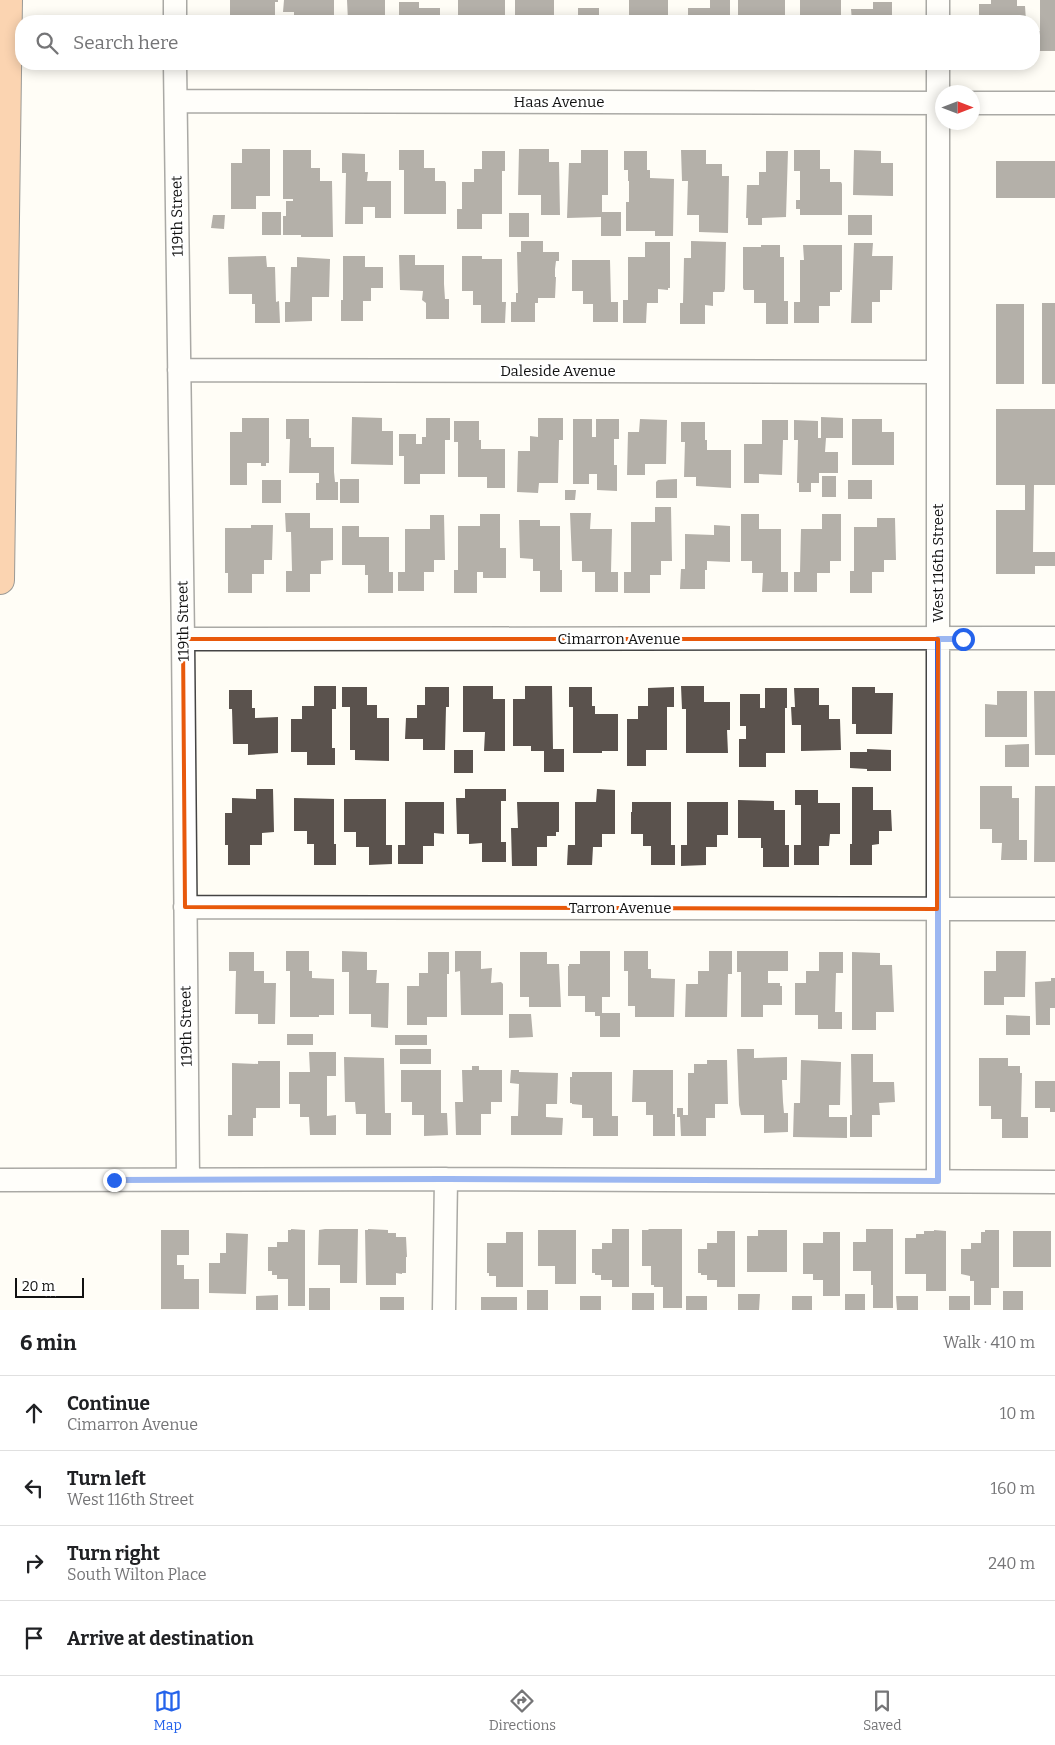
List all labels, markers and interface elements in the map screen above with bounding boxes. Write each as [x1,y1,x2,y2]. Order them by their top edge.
search box [15,15,1040,70]
icon: search [33,29,61,57]
text: Search here [73,31,178,54]
north arrow [935,85,980,130]
street label: Haas Avenue [513,93,605,111]
street label: 119th Street [167,175,187,257]
street label: Daleside Avenue [500,362,616,380]
street label: West 116th Street [929,503,947,623]
street label: 119th Street [173,580,193,662]
route start [952,628,975,651]
street label: Cimarron Avenue [558,630,680,648]
street label: Tarron Avenue [569,899,671,917]
street label: 119th Street [176,985,196,1067]
route end [103,1169,126,1192]
scale bar [15,1275,84,1298]
text: 20 m [22,1278,55,1295]
text: 6 min [20,1330,76,1356]
text: Walk · 410 m [943,1333,1035,1352]
text: Continue [67,1392,150,1415]
icon: ahead [20,1399,48,1427]
text: 10 m [1000,1404,1035,1423]
text: Cimarron Avenue [67,1415,198,1434]
text: Turn left [67,1467,146,1490]
icon: left [20,1474,48,1502]
text: 160 m [990,1479,1035,1498]
text: West 116th Street [67,1490,194,1509]
text: Turn right [67,1542,160,1565]
icon: right [20,1549,48,1577]
text: 240 m [988,1554,1035,1573]
text: South Wilton Place [67,1565,207,1584]
icon: arrive [20,1624,48,1652]
text: Arrive at destination [67,1627,254,1650]
tab: Map [153,1687,182,1734]
tab: Directions [489,1687,556,1734]
tab: Saved [863,1687,902,1734]

